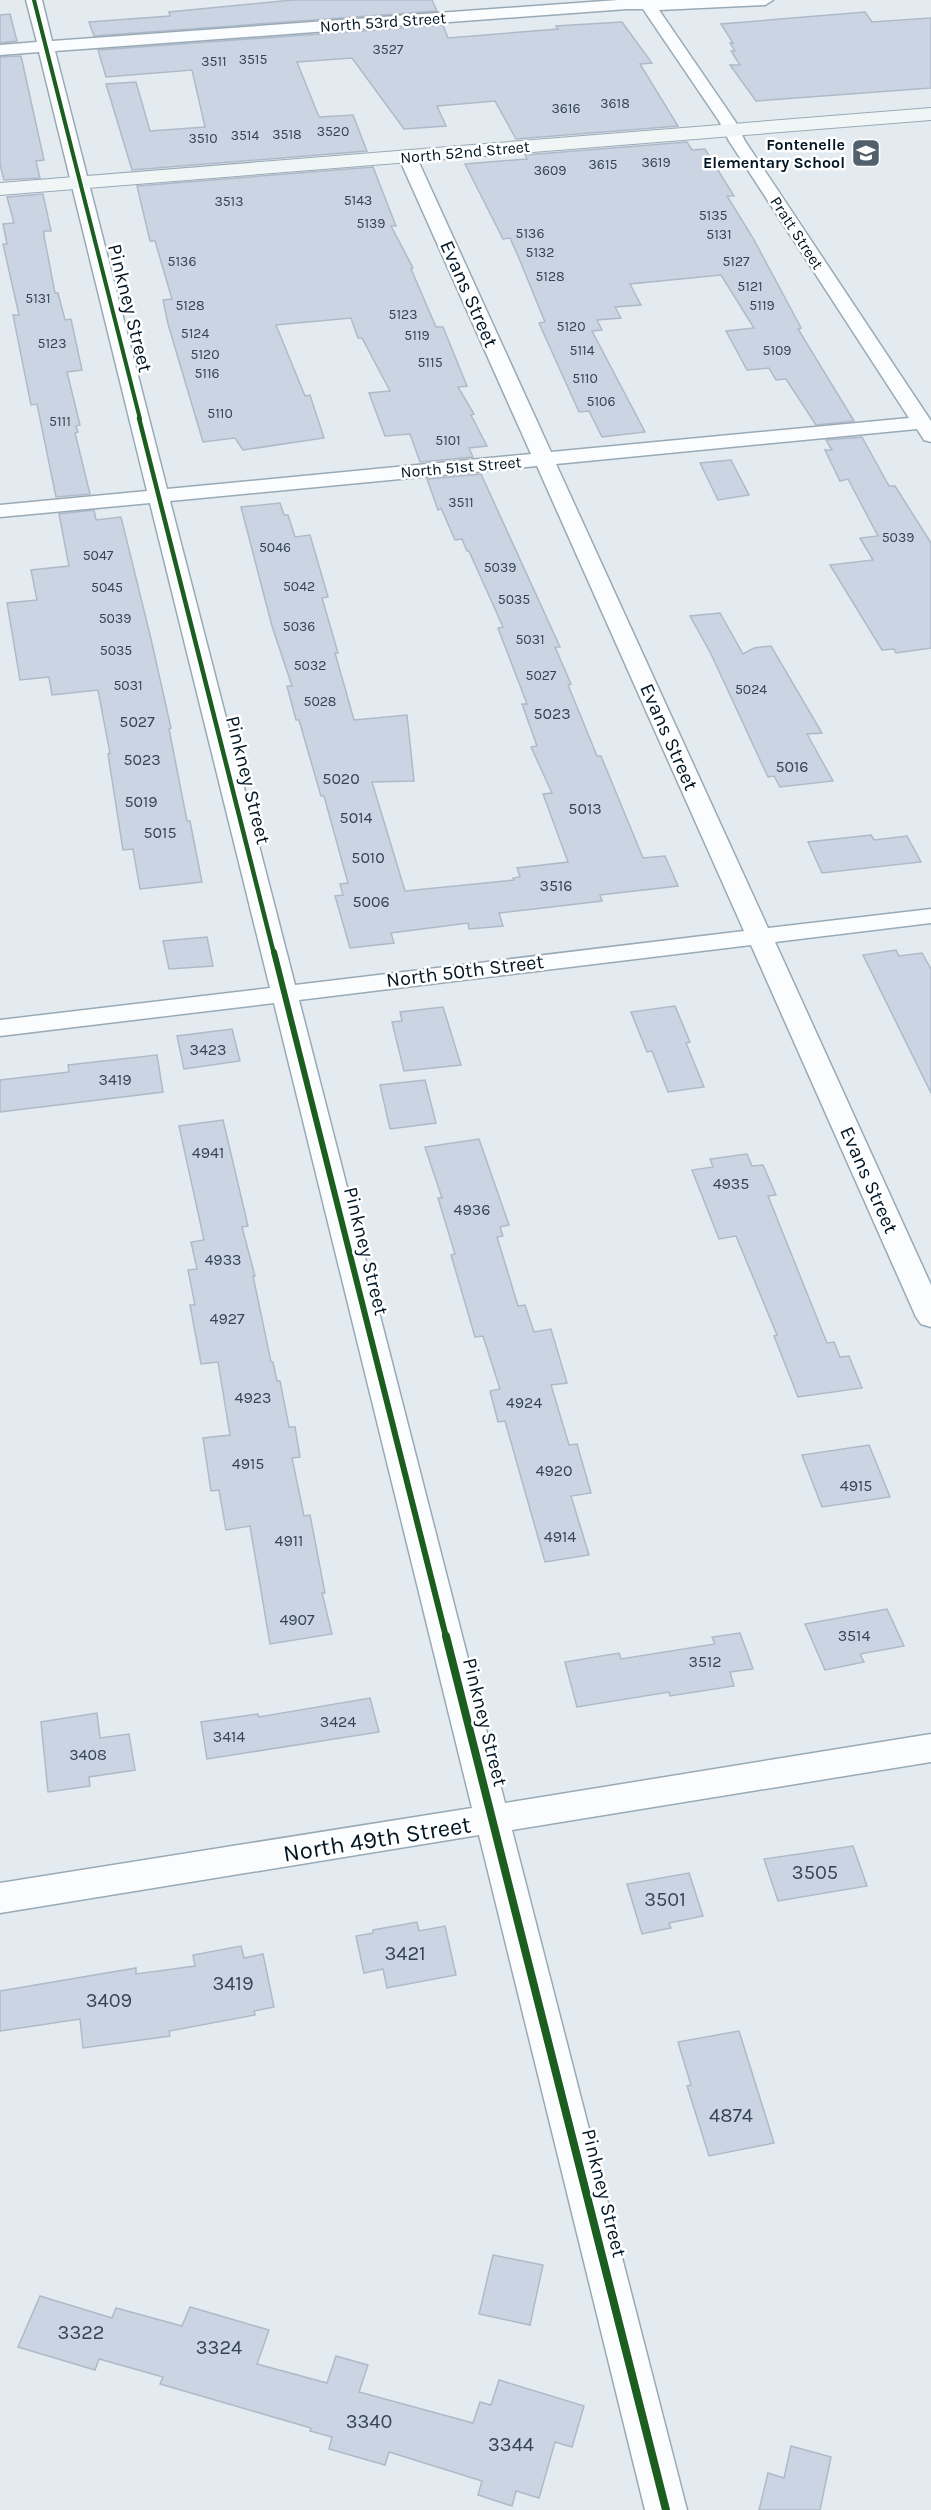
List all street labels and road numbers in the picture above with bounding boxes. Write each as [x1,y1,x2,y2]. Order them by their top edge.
street label: North 53rd Street [319,8,447,36]
street label: North 52nd Street [399,137,531,167]
street label: Pratt Street [766,193,828,273]
street label: Evans Street [435,237,503,351]
street label: Pinkney Street [103,241,157,375]
street label: North 51st Street [400,452,522,482]
street label: Evans Street [635,680,703,794]
street label: Pinkney Street [221,713,275,847]
street label: North 50th Street [385,950,546,992]
street label: Evans Street [835,1123,903,1237]
street label: Pinkney Street [339,1184,393,1318]
street label: Pinkney Street [458,1655,512,1789]
street label: North 49th Street [281,1810,473,1868]
street label: Pinkney Street [577,2126,631,2260]

